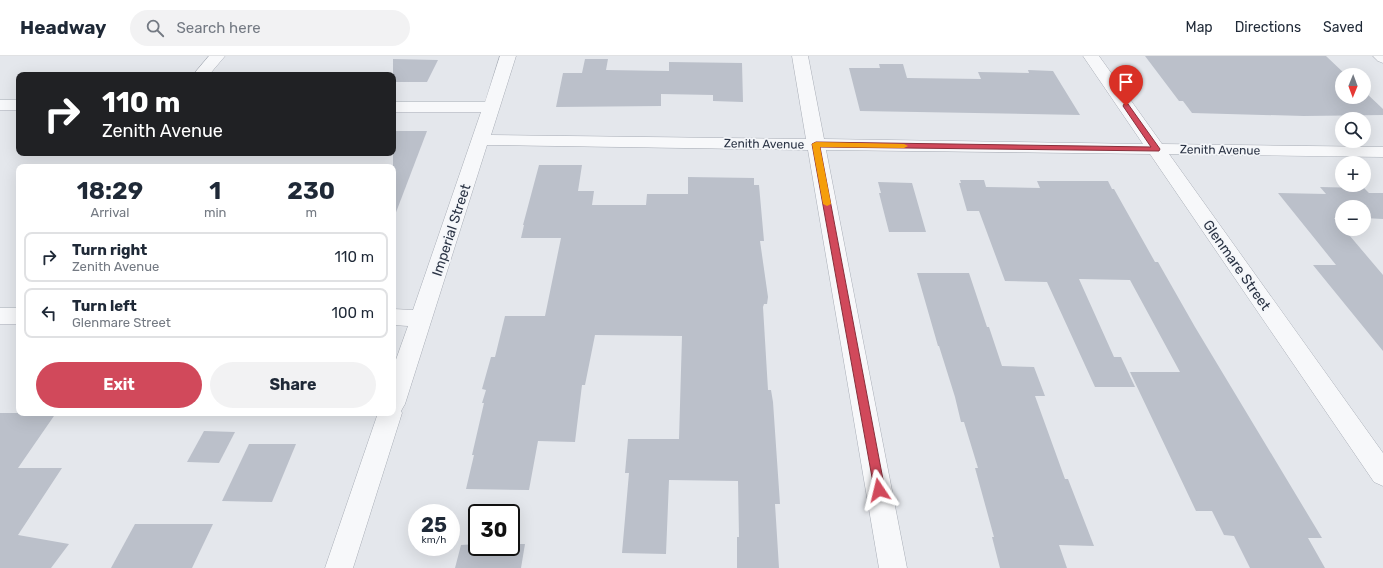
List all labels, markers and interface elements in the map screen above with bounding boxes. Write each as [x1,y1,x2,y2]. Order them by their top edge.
search box [130,10,410,46]
text: Headway [20,16,106,39]
icon: search [144,17,166,39]
text: Search here [176,19,261,37]
text: Map [1186,19,1213,36]
text: Directions [1235,19,1301,36]
text: Saved [1323,19,1363,36]
pin [1109,65,1143,106]
north arrow [1335,68,1371,104]
map controls [1335,68,1371,236]
icon: arrive [1115,71,1137,93]
text: 110 m [102,86,180,119]
icon: right [36,88,88,140]
button: search [1335,112,1371,148]
text: Zenith Avenue [102,120,223,142]
street label: Zenith Avenue [724,136,805,152]
street label: Zenith Avenue [1180,142,1261,158]
button: + [1335,156,1371,192]
text: 18:29 [77,177,143,205]
text: 1 [209,177,221,205]
text: 230 [287,177,335,205]
street label: Imperial Street [429,181,475,279]
button: − [1335,200,1371,236]
text: Arrival [90,205,129,220]
text: min [204,205,226,220]
text: m [305,205,317,220]
street label: Glenmare Street [1199,217,1274,314]
text: Turn right [72,241,147,259]
icon: right [38,246,60,268]
text: 110 m [335,248,374,266]
text: Zenith Avenue [72,259,159,274]
text: Turn left [72,297,137,315]
icon: left [38,302,60,324]
text: 100 m [332,304,374,322]
text: Glenmare Street [72,315,171,330]
button: Exit [36,362,202,408]
button: Share [210,362,376,408]
position arrow [858,469,900,511]
speed limit sign: 30 [468,504,520,556]
text: 25 [421,513,447,537]
text: km/h [422,534,446,546]

